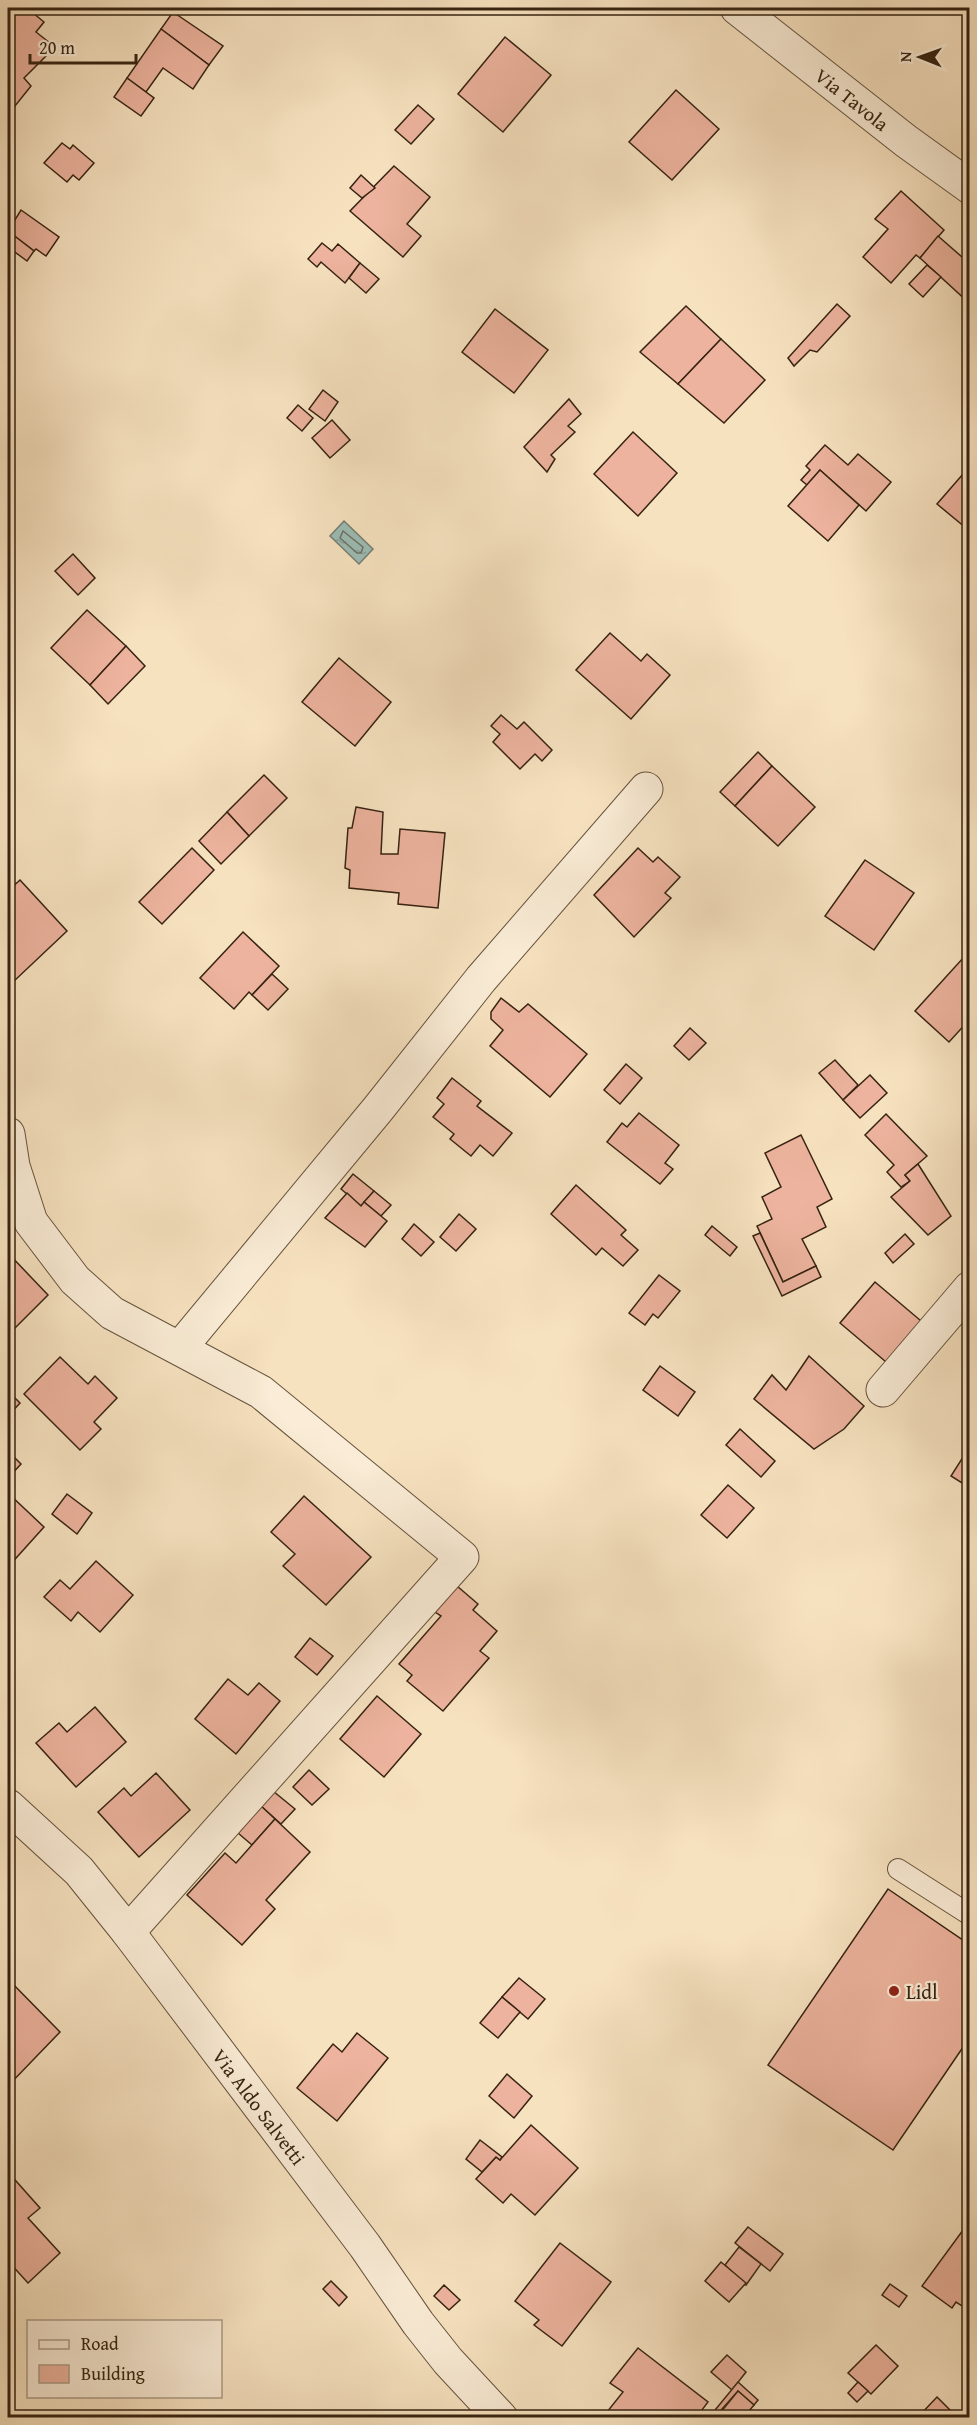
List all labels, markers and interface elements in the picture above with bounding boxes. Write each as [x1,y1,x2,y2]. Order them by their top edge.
scale bar [30,27,136,65]
north arrow [890,27,950,87]
text: 20 m [39,34,75,61]
text: N [893,51,917,62]
street label: Via Tavola [809,61,896,138]
place label: Lidl [906,1977,938,2006]
marker: Lidl [887,1984,901,1998]
street label: Via Aldo Salvetti [206,2042,313,2171]
legend [27,2320,222,2398]
text: Road [81,2330,119,2357]
text: Building [81,2360,145,2387]

